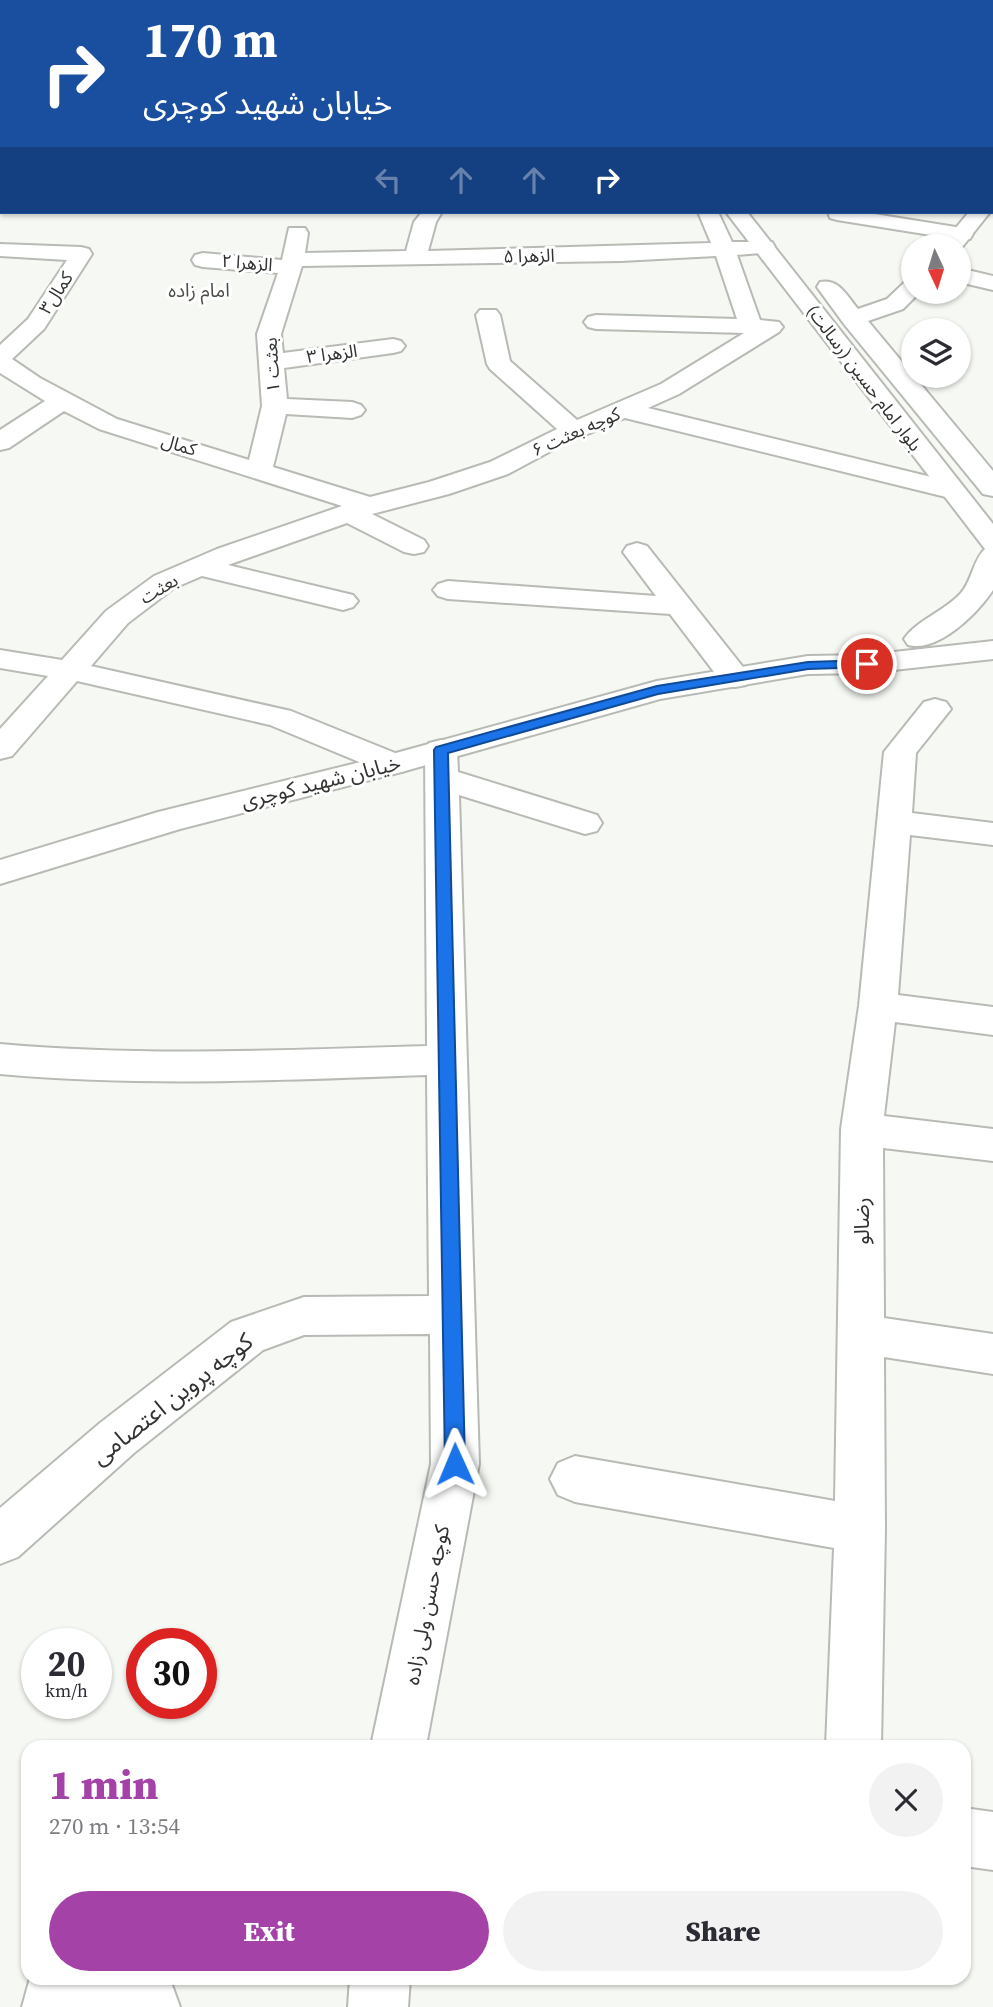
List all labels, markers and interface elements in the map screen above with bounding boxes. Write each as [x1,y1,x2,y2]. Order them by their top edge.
text: 170 m [143,6,278,73]
icon: right [28,28,119,119]
text: خیابان شهید کوچری [143,81,392,125]
icon: left [369,161,407,199]
icon: ahead [442,161,480,199]
icon: ahead [515,161,553,199]
icon: right [588,161,626,199]
north arrow [901,234,971,304]
map controls [901,234,971,388]
street label: الزهرا ۵ [503,243,555,268]
street label: الزهرا ۲ [220,248,274,277]
street label: کمال۳ [33,266,79,319]
district label: امام زاده [168,277,230,305]
street label: بلوار امام حسین (رسالت) [799,299,928,457]
button: layers [901,318,971,388]
street label: بعثت ۱ [258,337,285,393]
street label: الزهرا ۳ [305,338,359,369]
street label: کوچه بعثت ۶ [528,401,625,462]
street label: کمال [158,427,200,462]
street label: بعثت [135,567,183,610]
pin [837,634,897,694]
icon: arrive [848,645,886,683]
street label: خیابان شهید کوچری [238,748,404,815]
street label: رضالو [847,1197,876,1245]
street label: کوچه پروین اعتصامی [84,1324,260,1472]
position arrow [418,1427,492,1501]
street label: کوچه حسن ولی زاده [397,1522,456,1687]
speed limit sign: 30 [126,1628,217,1719]
text: 20 [48,1640,85,1688]
text: km/h [45,1678,88,1703]
text: 1 min [49,1755,159,1813]
button: close [869,1763,943,1837]
text: 270 m · 13:54 [49,1810,180,1842]
button: Exit [49,1891,489,1971]
button: Share [503,1891,943,1971]

